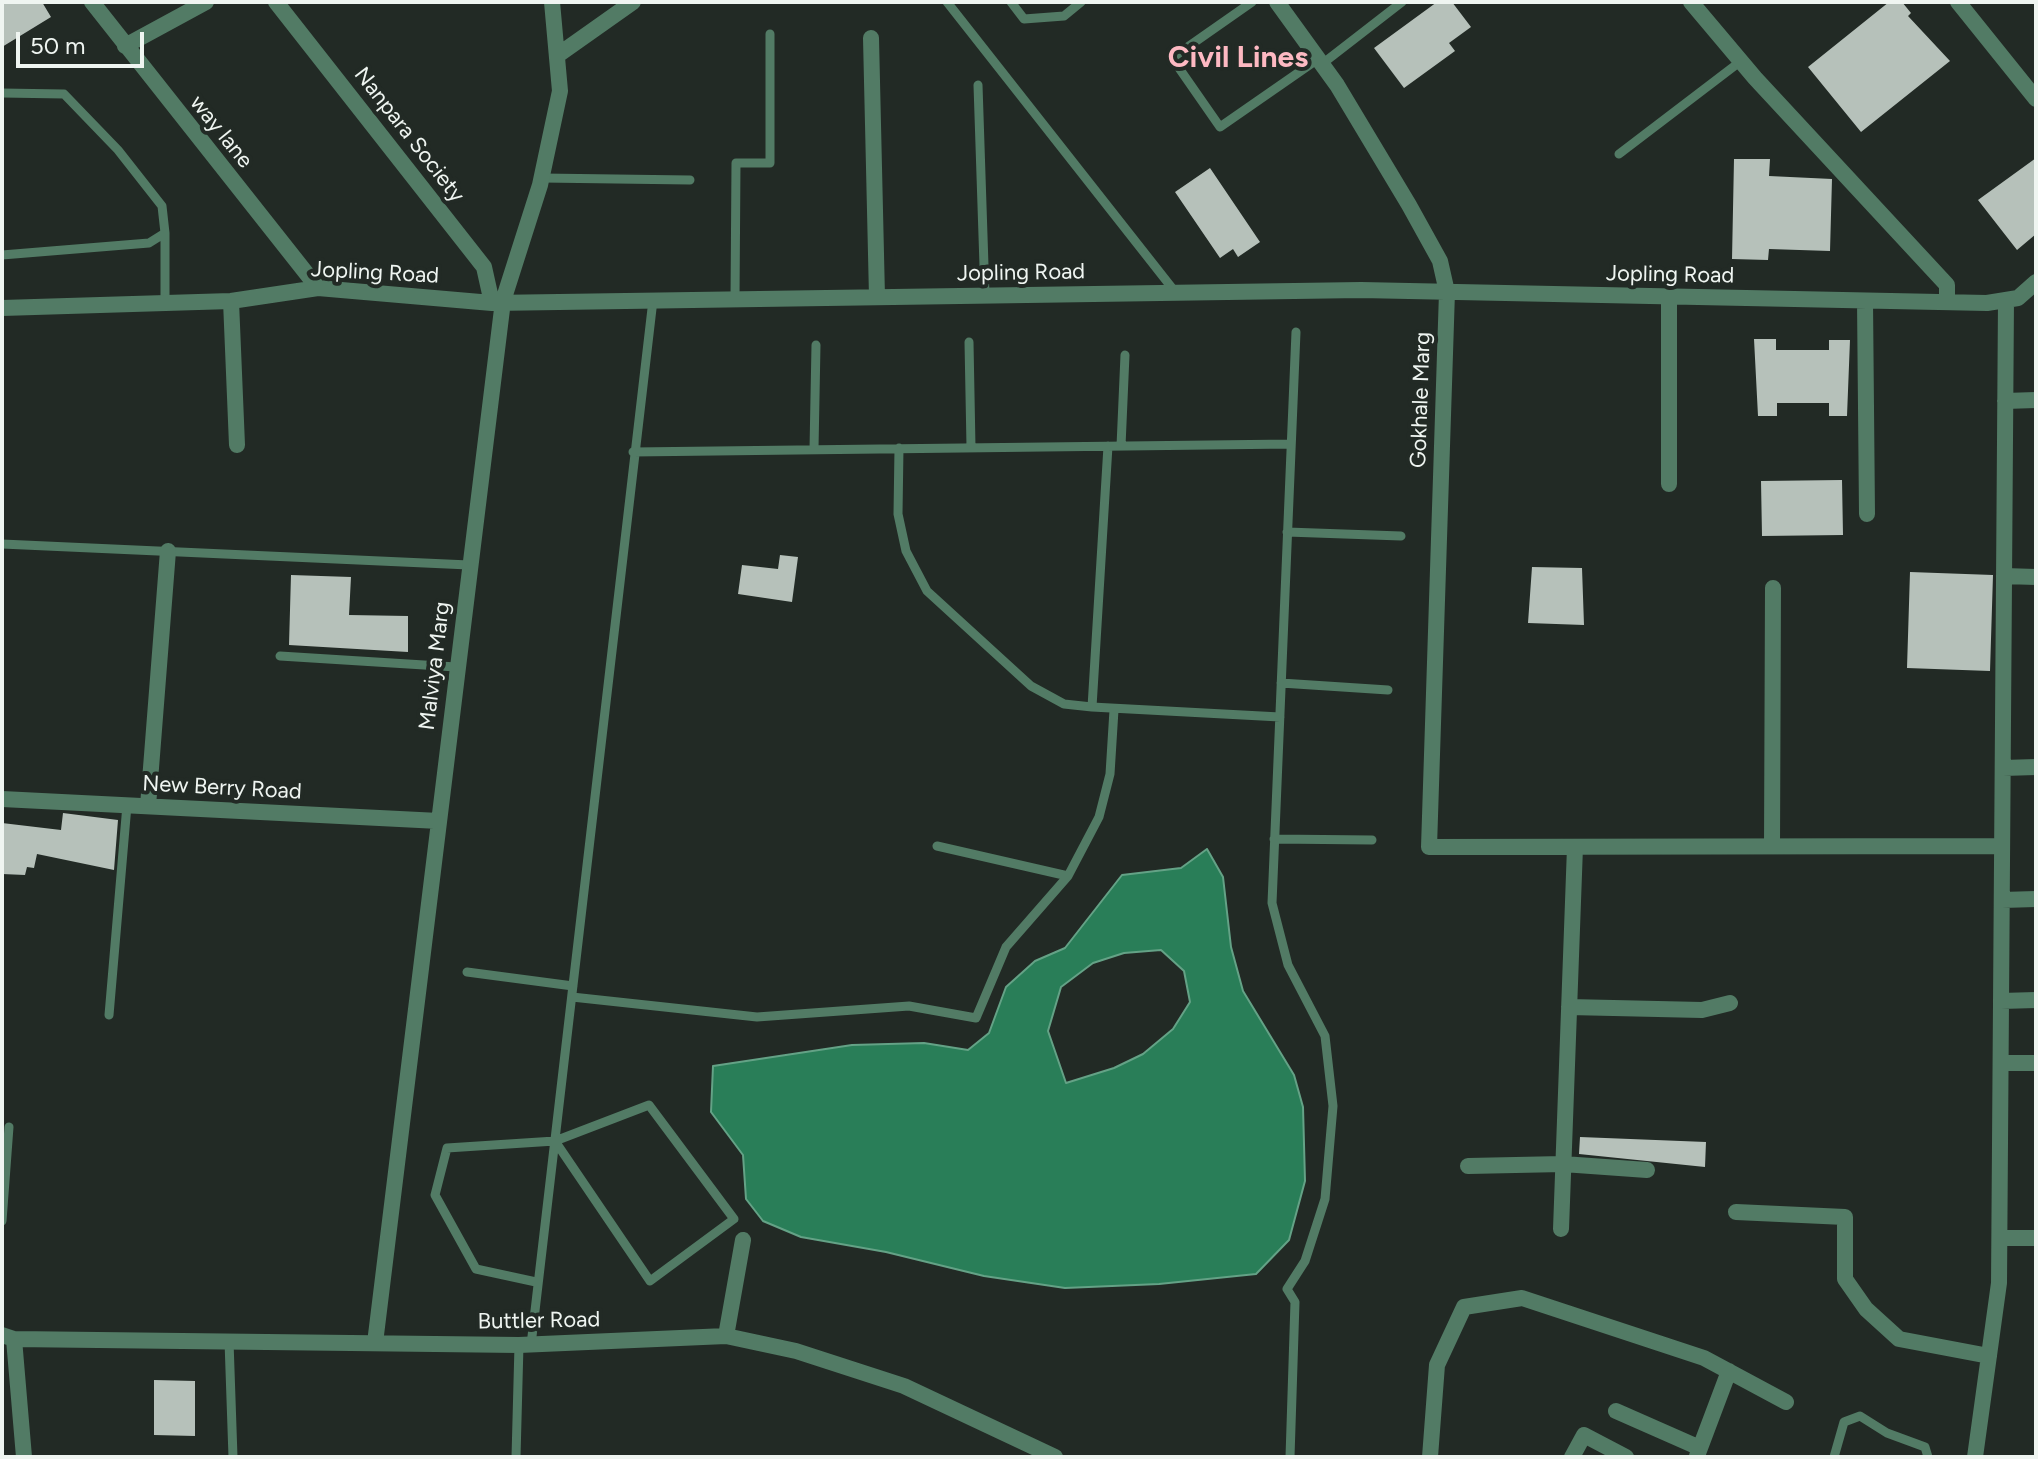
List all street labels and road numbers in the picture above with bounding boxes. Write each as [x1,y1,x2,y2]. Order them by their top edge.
street label: Nanpara Society [348,62,470,208]
street label: way lane [184,91,258,173]
street label: Jopling Road [310,256,440,290]
street label: Jopling Road [957,259,1085,287]
street label: Jopling Road [1606,261,1734,289]
street label: Gokhale Marg [1405,332,1437,468]
street label: Malviya Marg [414,600,456,732]
street label: New Berry Road [142,771,302,805]
street label: Buttler Road [477,1307,601,1335]

